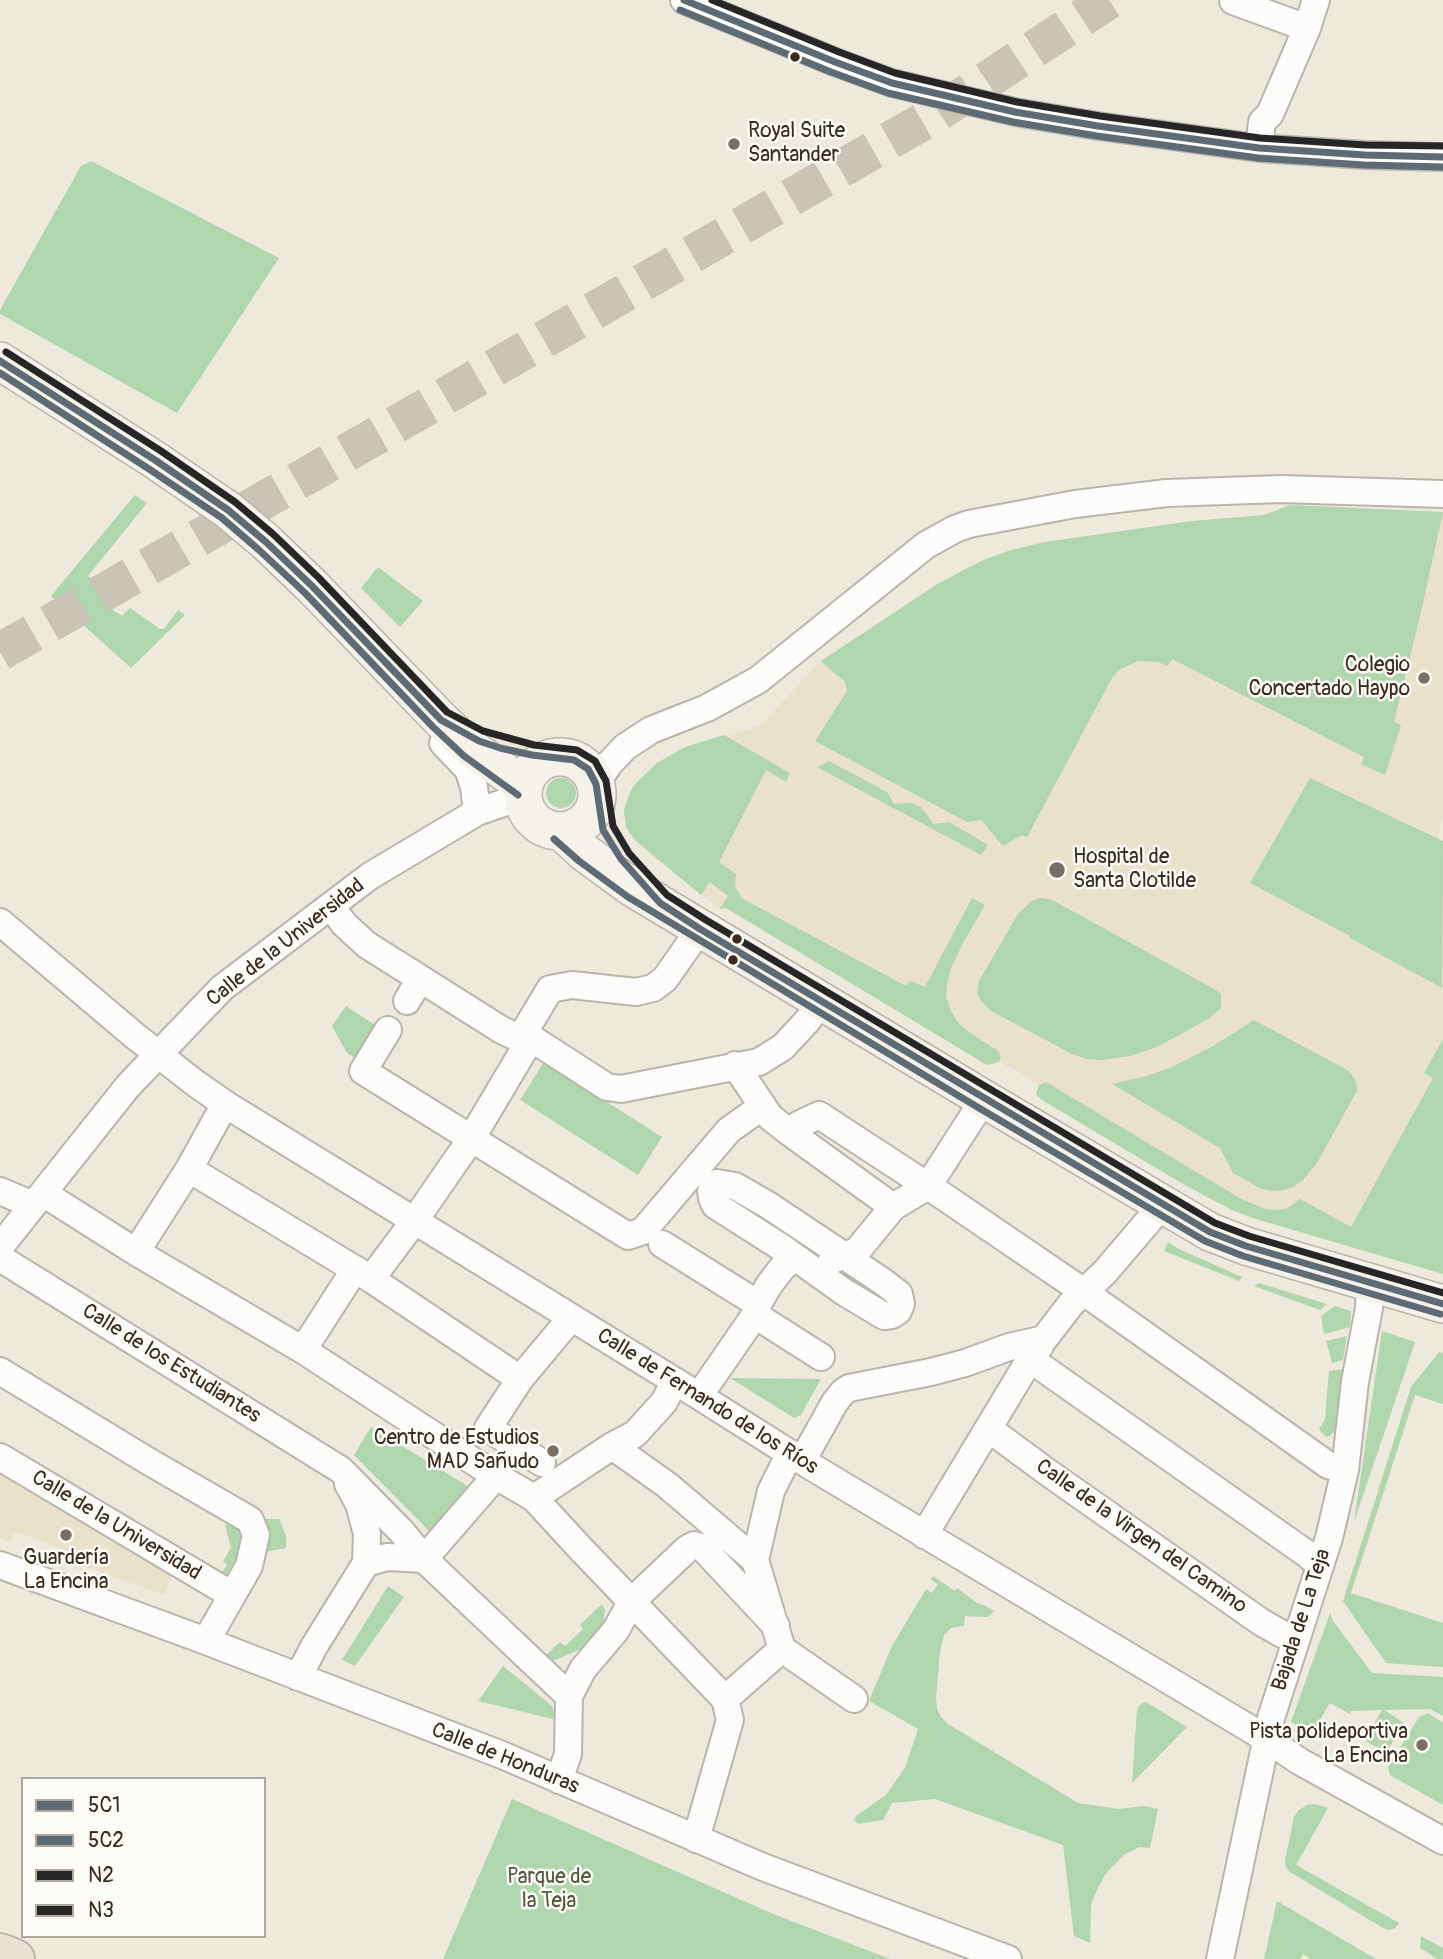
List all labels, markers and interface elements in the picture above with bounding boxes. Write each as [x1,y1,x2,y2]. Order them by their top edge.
unlabelled marker [788,50,802,64]
place label: Royal Suite Santander [748,119,845,169]
marker: Royal Suite Santander [726,136,742,152]
place label: Colegio Concertado Haypo [1248,653,1410,703]
marker: Colegio Concertado Haypo [1416,670,1432,686]
place label: Hospital de Santa Clotilde [1073,845,1196,895]
marker: Hospital de Santa Clotilde [1047,860,1067,880]
street label: Calle de la Universidad [202,874,370,1012]
unlabelled marker [730,932,744,946]
unlabelled marker [726,953,740,967]
street label: Calle de los Estudiantes [77,1299,265,1429]
street label: Calle de Fernando de los Ríos [592,1324,822,1480]
place label: Centro de Estudios MAD Sañudo [374,1426,539,1476]
marker: Centro de Estudios MAD Sañudo [545,1443,561,1459]
street label: Calle de la Virgen del Camino [1031,1454,1251,1620]
street label: Calle de la Universidad [27,1465,205,1587]
marker: Guardería La Encina [58,1527,74,1543]
place label: Guardería La Encina [23,1546,109,1596]
street label: Bajada de La Teja [1267,1546,1337,1694]
street label: Calle de Honduras [428,1718,582,1800]
place label: Pista polideportiva La Encina [1249,1720,1408,1770]
marker: Pista polideportiva La Encina [1414,1737,1430,1753]
legend [21,1777,266,1938]
text: 5C1 [88,1792,121,1819]
text: 5C2 [88,1827,124,1854]
text: N2 [88,1862,114,1889]
park label: Parque de la Teja [507,1865,591,1915]
text: N3 [88,1897,114,1924]

